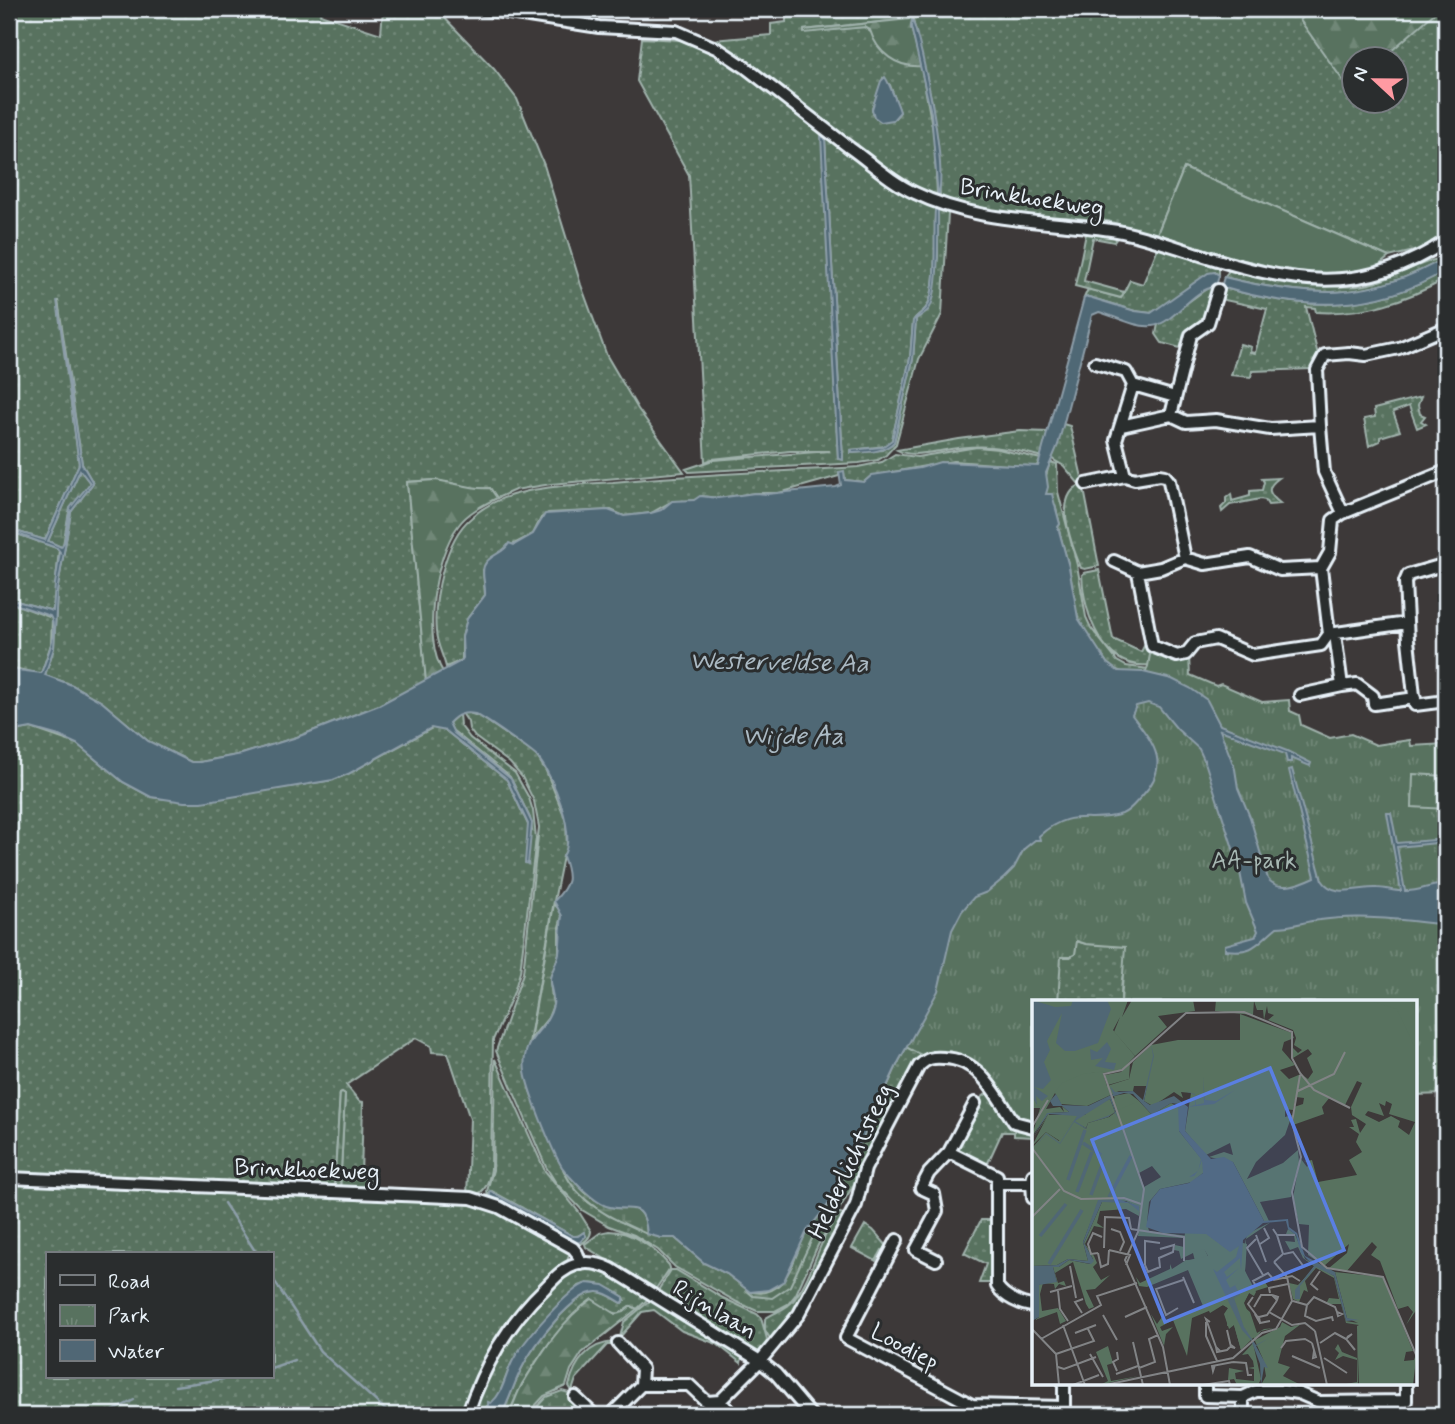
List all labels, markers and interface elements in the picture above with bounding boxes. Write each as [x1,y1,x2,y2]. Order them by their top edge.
north arrow [1340,46,1410,116]
text: N [1347,64,1375,85]
street label: Brinkhoekweg [957,172,1106,227]
water label: Westerveldse Aa [689,644,869,682]
water label: Wijde Aa [742,720,844,754]
park label: AA-park [1211,846,1297,877]
inset map [1032,1000,1416,1386]
street label: Helderlichtsteeg [802,1079,901,1244]
street label: Brinkhoekweg [234,1152,380,1191]
legend [46,1252,273,1378]
text: Road [108,1268,150,1296]
street label: Rijnlaan [666,1273,762,1348]
text: Park [108,1302,150,1330]
street label: Loodiep [865,1316,944,1378]
text: Water [108,1338,164,1366]

